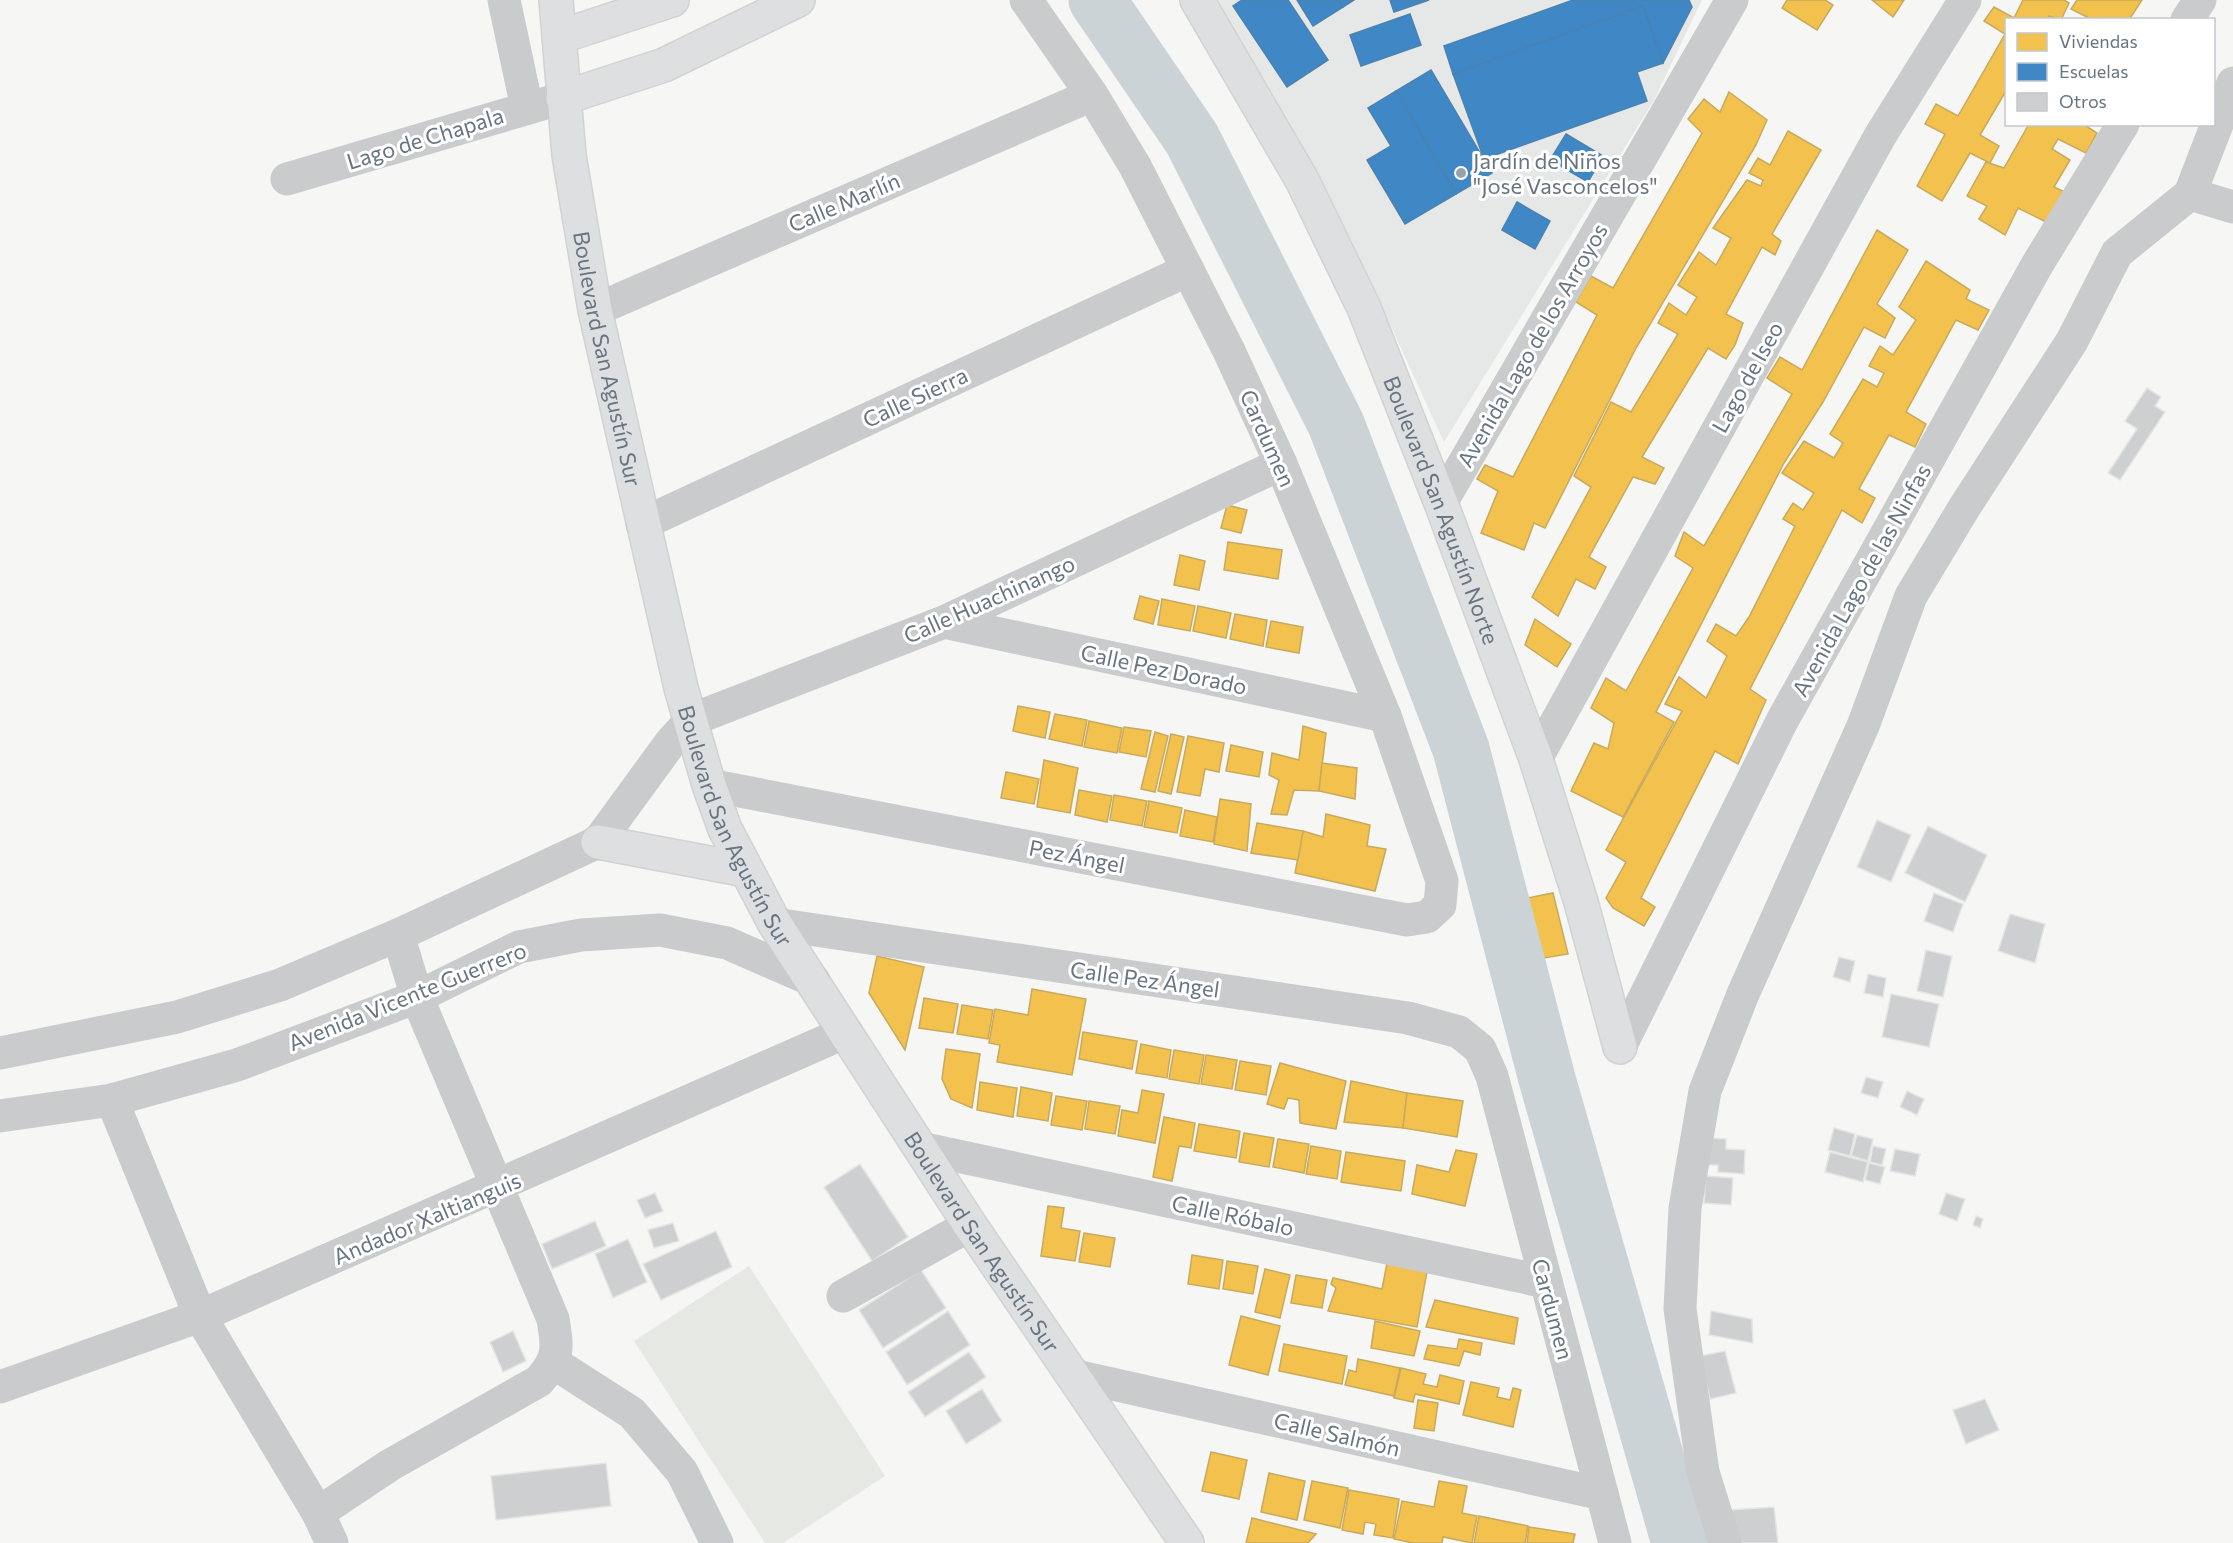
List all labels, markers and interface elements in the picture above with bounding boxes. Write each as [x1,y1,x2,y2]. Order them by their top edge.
legend [2005,18,2215,126]
text: Viviendas [2059,30,2138,52]
text: Escuelas [2059,60,2128,82]
text: Otros [2059,90,2107,112]
street label: Lago de Chapala [343,101,507,175]
place label: Jardín de Niños "José Vasconcelos" [1473,147,1658,199]
street label: Calle Marlín [784,166,904,238]
marker: Jardín de Niños "José Vasconcelos" [1454,166,1468,180]
street label: Avenida Lago de los Arroyos [1451,218,1613,472]
street label: Boulevard San Agustín Sur [568,229,648,489]
street label: Lago de Iseo [1705,317,1789,437]
street label: Calle Sierra [858,361,972,433]
street label: Boulevard San Agustín Norte [1379,372,1506,648]
street label: Cardumen [1235,385,1301,491]
street label: Avenida Lago de las Ninfas [1786,459,1936,701]
street label: Calle Huachinango [899,549,1079,649]
street label: Calle Pez Dorado [1079,638,1249,700]
street label: Boulevard San Agustín Sur [673,702,799,951]
street label: Pez Ángel [1027,834,1127,878]
street label: Avenida Vicente Guerrero [284,936,530,1056]
street label: Calle Pez Ángel [1069,955,1221,1003]
street label: Boulevard San Agustín Sur [899,1126,1066,1357]
street label: Andador Xaltianguis [329,1166,525,1270]
street label: Calle Róbalo [1170,1189,1296,1241]
street label: Cardumen [1527,1256,1579,1362]
street label: Calle Salmón [1271,1406,1403,1462]

